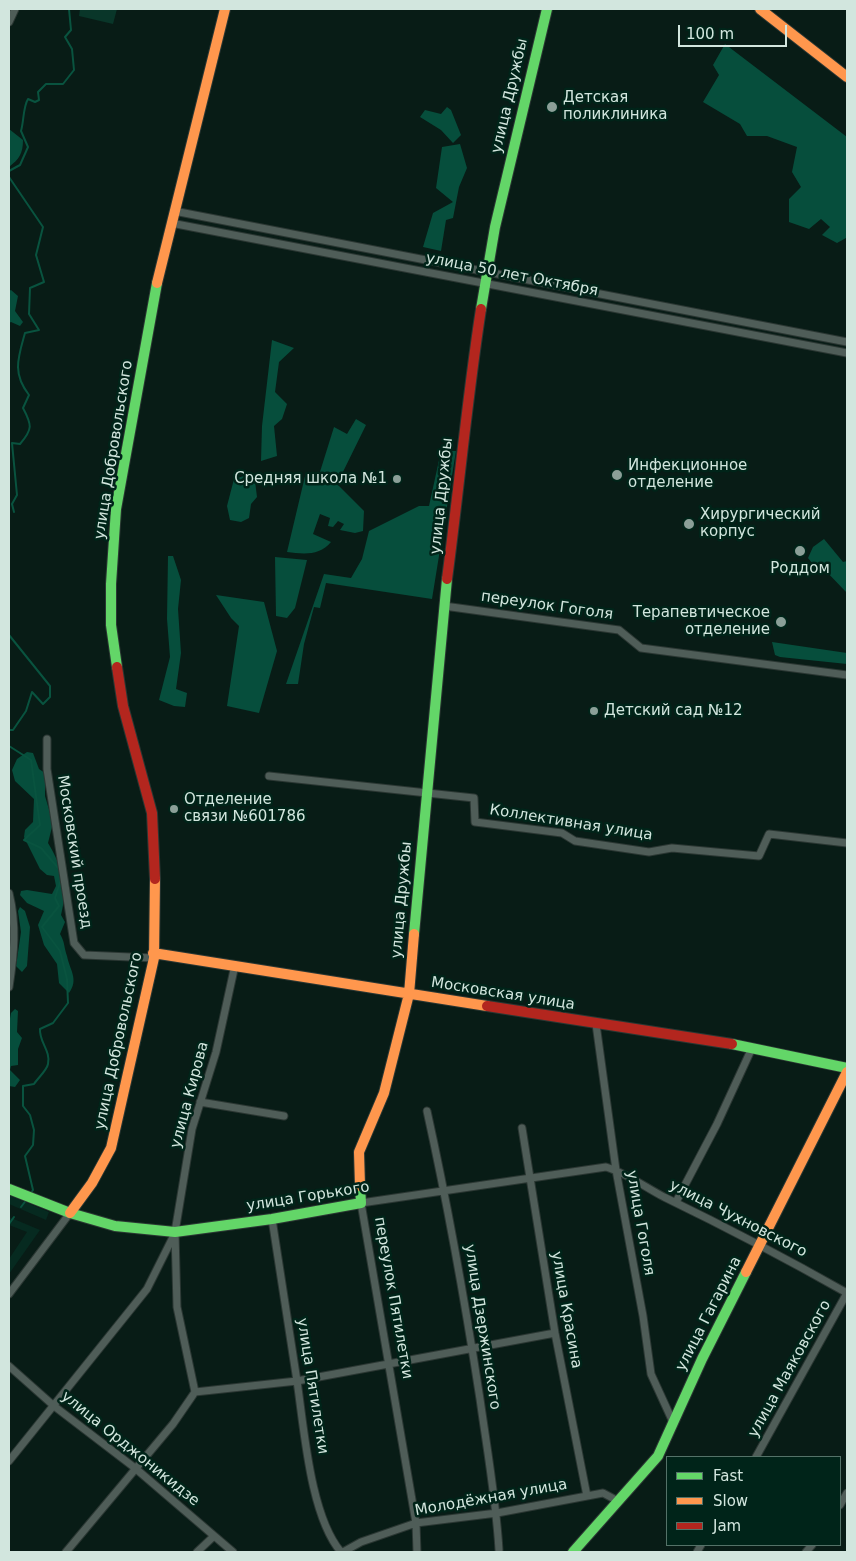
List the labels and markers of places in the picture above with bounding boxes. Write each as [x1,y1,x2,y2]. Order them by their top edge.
place label: Детская поликлиника [563,89,668,124]
marker: Детская поликлиника [545,100,559,114]
place label: Инфекционное отделение [628,457,747,492]
marker: Инфекционное отделение [610,468,624,482]
place label: Средняя школа №1 [234,470,387,488]
marker: Средняя школа №1 [391,473,403,485]
place label: Хирургический корпус [700,506,820,541]
marker: Хирургический корпус [682,517,696,531]
marker: Роддом [793,544,807,558]
place label: Роддом [770,560,830,578]
place label: Терапевтическое отделение [633,604,770,639]
marker: Терапевтическое отделение [774,615,788,629]
place label: Детский сад №12 [604,702,743,720]
marker: Детский сад №12 [588,705,600,717]
place label: Отделение связи №601786 [184,791,305,826]
marker: Отделение связи №601786 [168,803,180,815]

